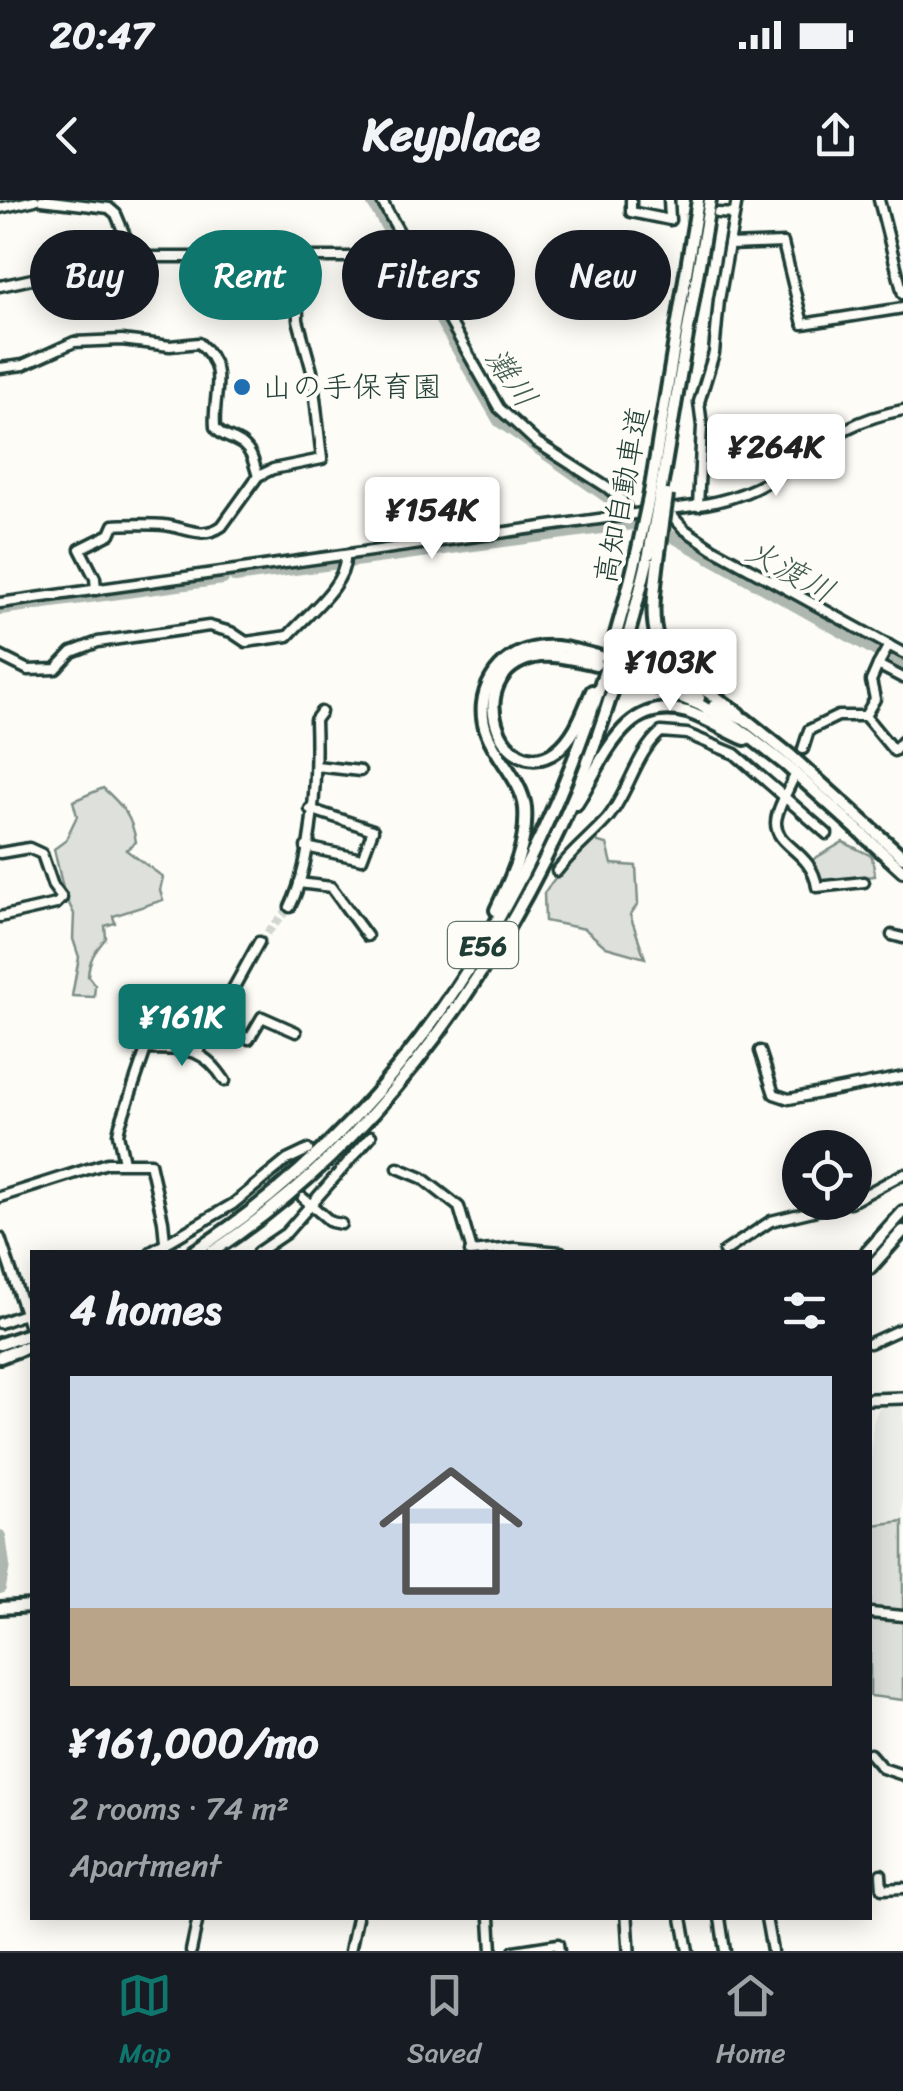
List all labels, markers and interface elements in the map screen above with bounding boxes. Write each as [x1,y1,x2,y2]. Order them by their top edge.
text: 20:47 [50,2,153,69]
text: Keyplace [363,95,540,175]
icon: back [40,108,95,163]
icon: share [808,108,863,163]
chip: Buy [30,230,159,320]
chip: Rent [179,230,322,320]
chip: Filters [342,230,515,320]
chip: New [535,230,671,320]
water label: 灘川 [469,335,553,421]
place label: 山の手保育園 [262,360,442,414]
marker: 山の手保育園 [231,376,253,398]
street label: 高知自動車道 [578,402,666,588]
pin: ¥264K [706,414,846,499]
text: ¥264K [729,418,823,475]
pin: ¥154K [362,477,502,562]
text: ¥154K [387,481,477,538]
water label: 火渡川 [734,523,846,619]
pin: ¥103K [600,629,740,714]
text: ¥103K [626,633,714,690]
road number: E56 [448,922,518,968]
pin: ¥161K [112,984,252,1069]
text: ¥161K [141,988,223,1045]
map controls [782,1130,872,1220]
button: locate [782,1130,872,1220]
text: 4 homes [70,1273,222,1347]
icon: filters [777,1283,832,1338]
icon: home [361,1441,541,1621]
text: ¥161,000/mo [70,1706,319,1780]
text: 2 rooms · 74 m² [70,1780,289,1837]
text: Apartment [70,1837,221,1894]
tab: Map [117,1968,172,2077]
tab: Saved [407,1968,481,2077]
tab: Home [716,1968,786,2077]

